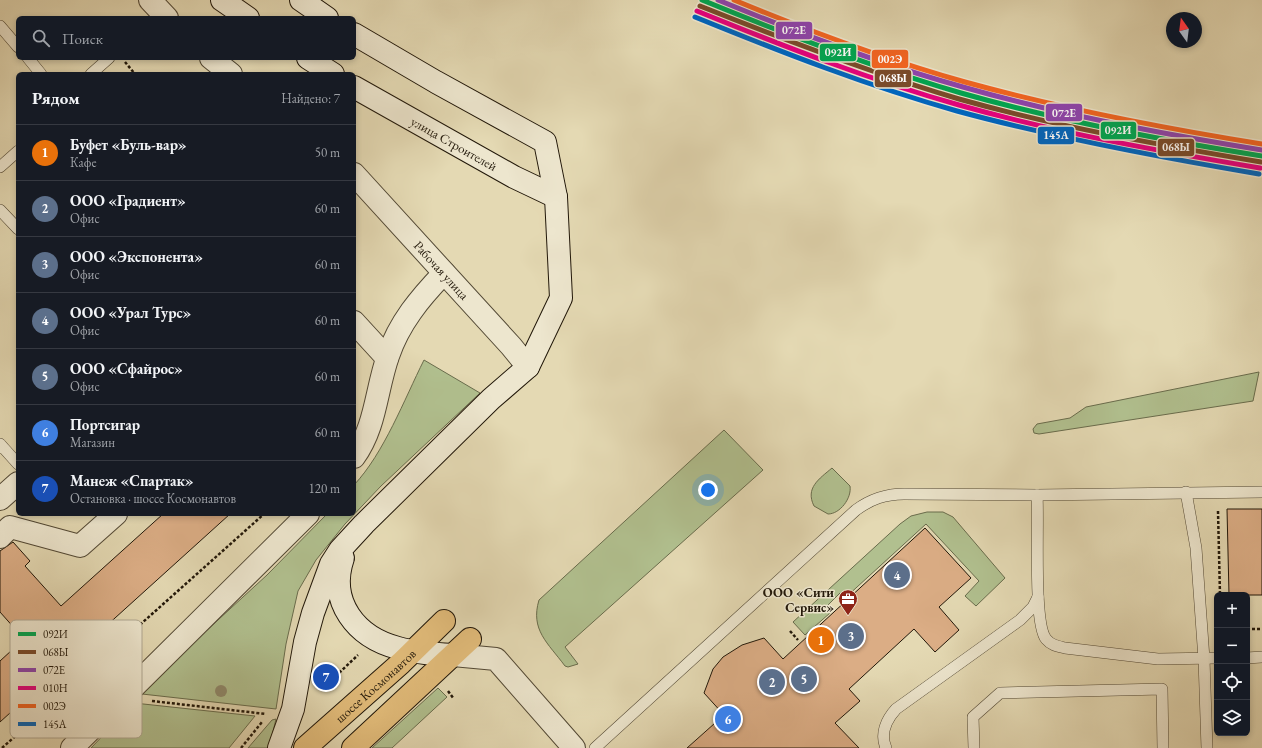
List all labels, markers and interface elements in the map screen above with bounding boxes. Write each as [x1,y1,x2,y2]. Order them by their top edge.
north arrow [1166,12,1202,48]
search box [16,16,356,60]
line badge: 072Е [775,21,813,40]
text: 072Е [782,23,807,37]
icon: search [30,27,52,49]
text: Поиск [62,29,103,48]
line badge: 092И [819,43,857,62]
text: 092И [825,45,851,59]
line badge: 002Э [871,49,909,69]
text: 002Э [878,52,902,66]
line badge: 068Ы [874,69,912,88]
text: 068Ы [879,71,908,85]
text: Рядом [32,87,80,109]
text: Найдено: 7 [281,90,340,107]
line badge: 072Е [1045,103,1083,122]
text: 072Е [1052,106,1077,120]
street label: улица Строителей [408,113,500,175]
line badge: 092И [1100,121,1137,140]
text: 092И [1105,123,1131,137]
line badge: 145А [1037,126,1075,145]
text: 145А [1043,128,1069,142]
text: Буфет «Буль-вар» [70,135,187,154]
line badge: 068Ы [1157,138,1195,157]
text: 068Ы [1162,140,1191,154]
text: 1 [42,144,48,161]
text: 50 m [315,144,340,161]
text: Кафе [70,154,96,171]
text: ООО «Градиент» [70,191,186,210]
text: 2 [42,200,48,217]
text: 60 m [315,200,340,217]
text: Офис [70,210,100,227]
street label: Рабочая улица [410,237,473,304]
text: ООО «Экспонента» [70,247,203,266]
text: 3 [42,256,48,273]
text: 60 m [315,256,340,273]
text: Офис [70,266,100,283]
text: ООО «Урал Турс» [70,303,191,322]
text: 4 [42,312,48,329]
text: 60 m [315,312,340,329]
text: Офис [70,322,100,339]
text: ООО «Сфайрос» [70,359,183,378]
text: 5 [42,368,48,385]
text: 60 m [315,368,340,385]
text: Офис [70,378,100,395]
text: Портсигар [70,415,140,434]
text: 6 [42,424,48,441]
text: 60 m [315,424,340,441]
text: Магазин [70,434,115,451]
text: Манеж «Спартак» [70,471,194,490]
text: 7 [42,480,48,497]
text: 120 m [309,480,340,497]
your location [698,480,718,500]
text: Остановка · шоссе Космонавтов [70,490,236,507]
pin: 4 [884,560,910,590]
place label: ООО «Сити Сервис» [763,584,834,616]
office icon: ООО «Сити Сервис» [837,588,859,616]
map controls [1214,592,1250,736]
button: + [1214,592,1250,628]
legend [10,620,142,738]
pin: 3 [838,621,864,651]
pin: 1 [808,625,834,655]
text: 092И [43,627,68,641]
button: − [1214,628,1250,664]
text: 068Ы [43,645,69,659]
street label: шоссе Космонавтов [332,645,420,726]
pin: 7 [313,662,339,692]
text: 072Е [43,663,65,677]
pin: 5 [791,664,817,694]
button: locate [1214,664,1250,700]
pin: 2 [759,667,785,697]
text: 010Н [43,681,68,695]
text: 002Э [43,699,66,713]
button: layers [1214,700,1250,736]
pin: 6 [715,704,741,734]
text: 145А [43,717,67,731]

